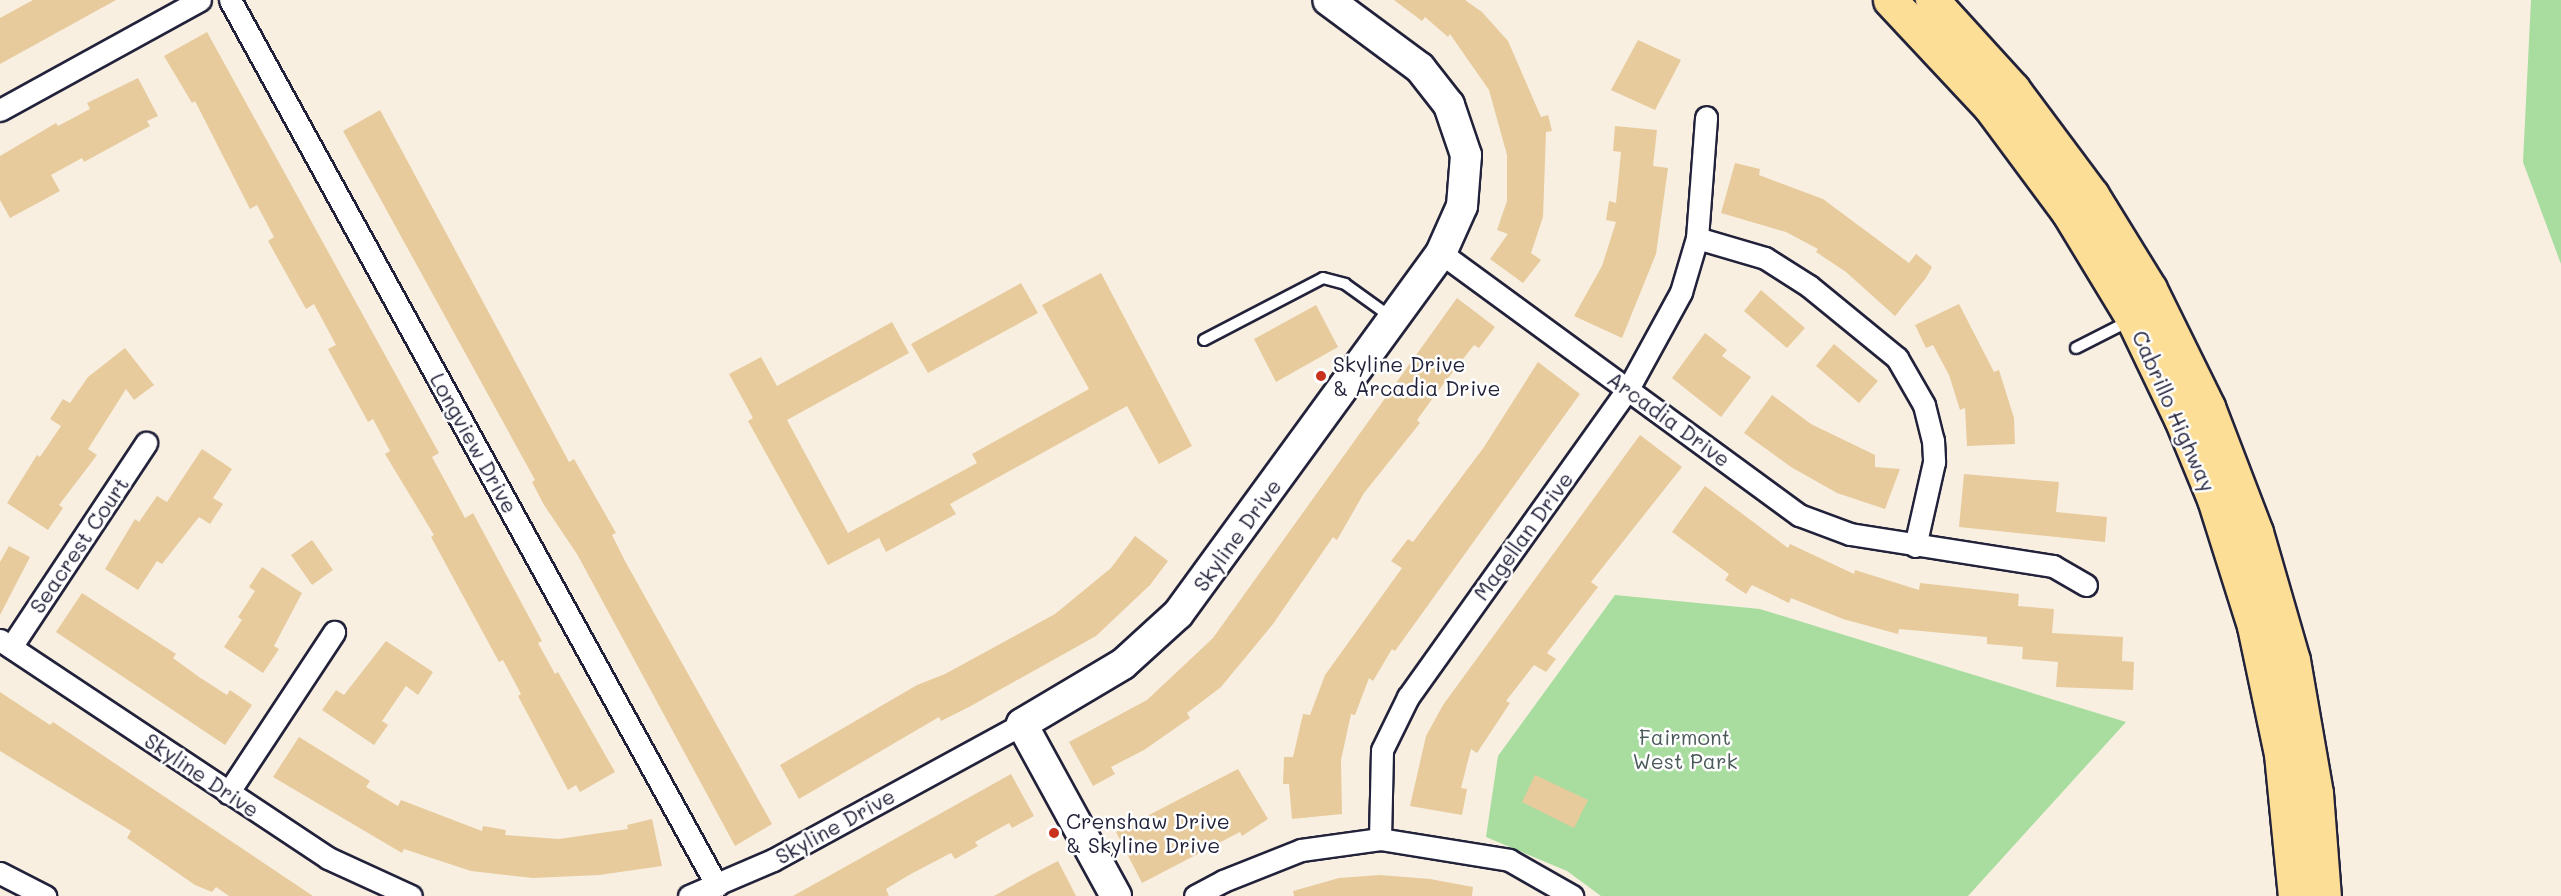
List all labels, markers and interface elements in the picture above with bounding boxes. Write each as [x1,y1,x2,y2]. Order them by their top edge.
street label: Cabrillo Highway [2127,326,2221,496]
place label: Skyline Drive & Arcadia Drive [1333,351,1500,401]
street label: Arcadia Drive [1603,366,1735,472]
street label: Longview Drive [425,369,523,517]
marker: Skyline Drive & Arcadia Drive [1314,369,1328,383]
street label: Magellan Drive [1468,467,1578,605]
street label: Seacrest Court [24,472,134,618]
street label: Skyline Drive [1188,474,1286,596]
park label: Fairmont West Park [1632,724,1738,774]
street label: Skyline Drive [140,728,264,822]
street label: Skyline Drive [771,783,899,869]
place label: Crenshaw Drive & Skyline Drive [1066,808,1230,858]
marker: Crenshaw Drive & Skyline Drive [1047,826,1061,840]

